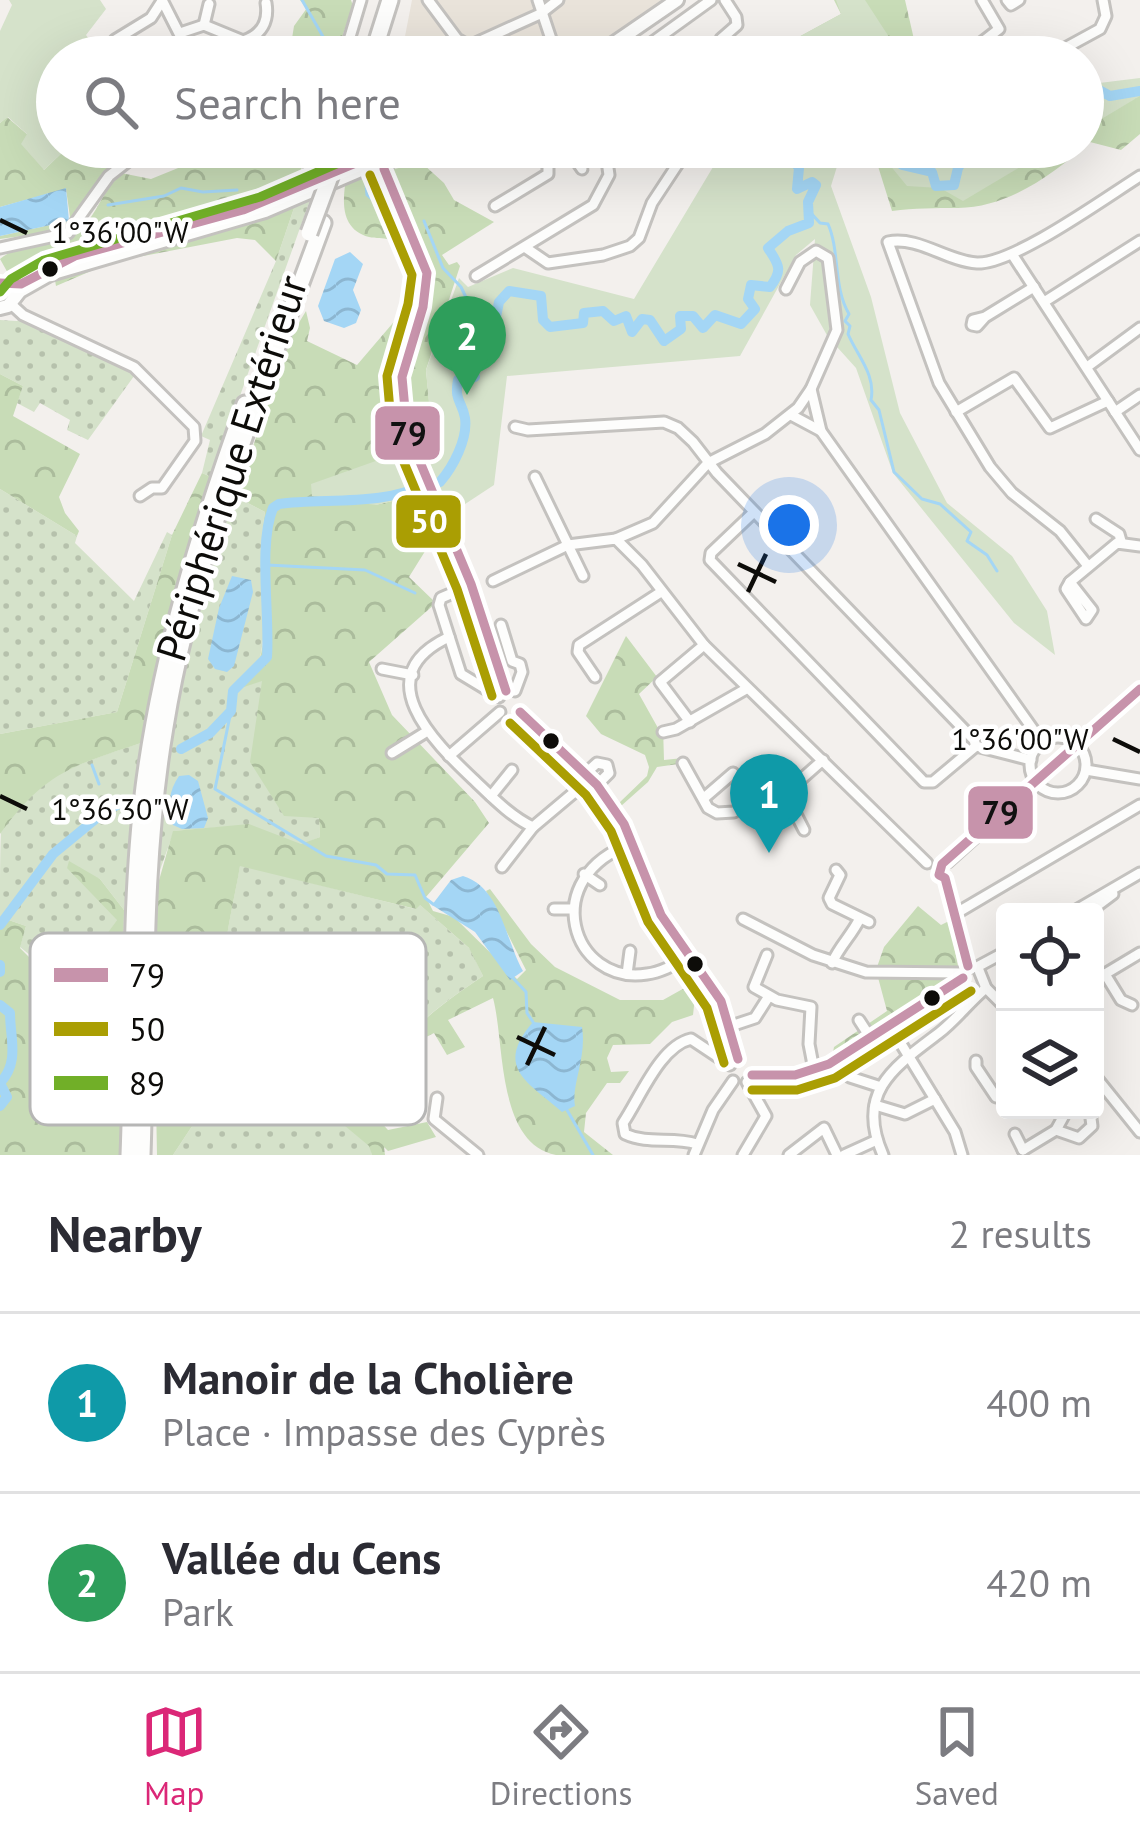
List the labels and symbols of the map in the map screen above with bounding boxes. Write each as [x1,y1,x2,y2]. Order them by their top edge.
text: 1°36'00"W [51,212,189,251]
unlabelled marker [39,258,61,280]
street label: Périphérique Extérieur [143,268,319,668]
pin: 2 [428,296,506,395]
line badge: 79 [373,404,442,462]
text: 79 [389,411,427,454]
line badge: 50 [394,493,463,550]
your location [759,495,819,555]
text: 50 [410,499,448,542]
text: 1°36'00"W [951,719,1089,758]
unlabelled marker [540,730,562,752]
pin: 1 [730,754,808,853]
line badge: 79 [966,784,1035,841]
text: 1°36'30"W [51,789,189,828]
text: 79 [981,790,1019,833]
legend [30,933,426,1125]
text: 79 [129,953,165,996]
unlabelled marker [684,953,706,975]
unlabelled marker [921,987,943,1009]
text: 50 [129,1007,165,1050]
text: 89 [129,1061,165,1104]

